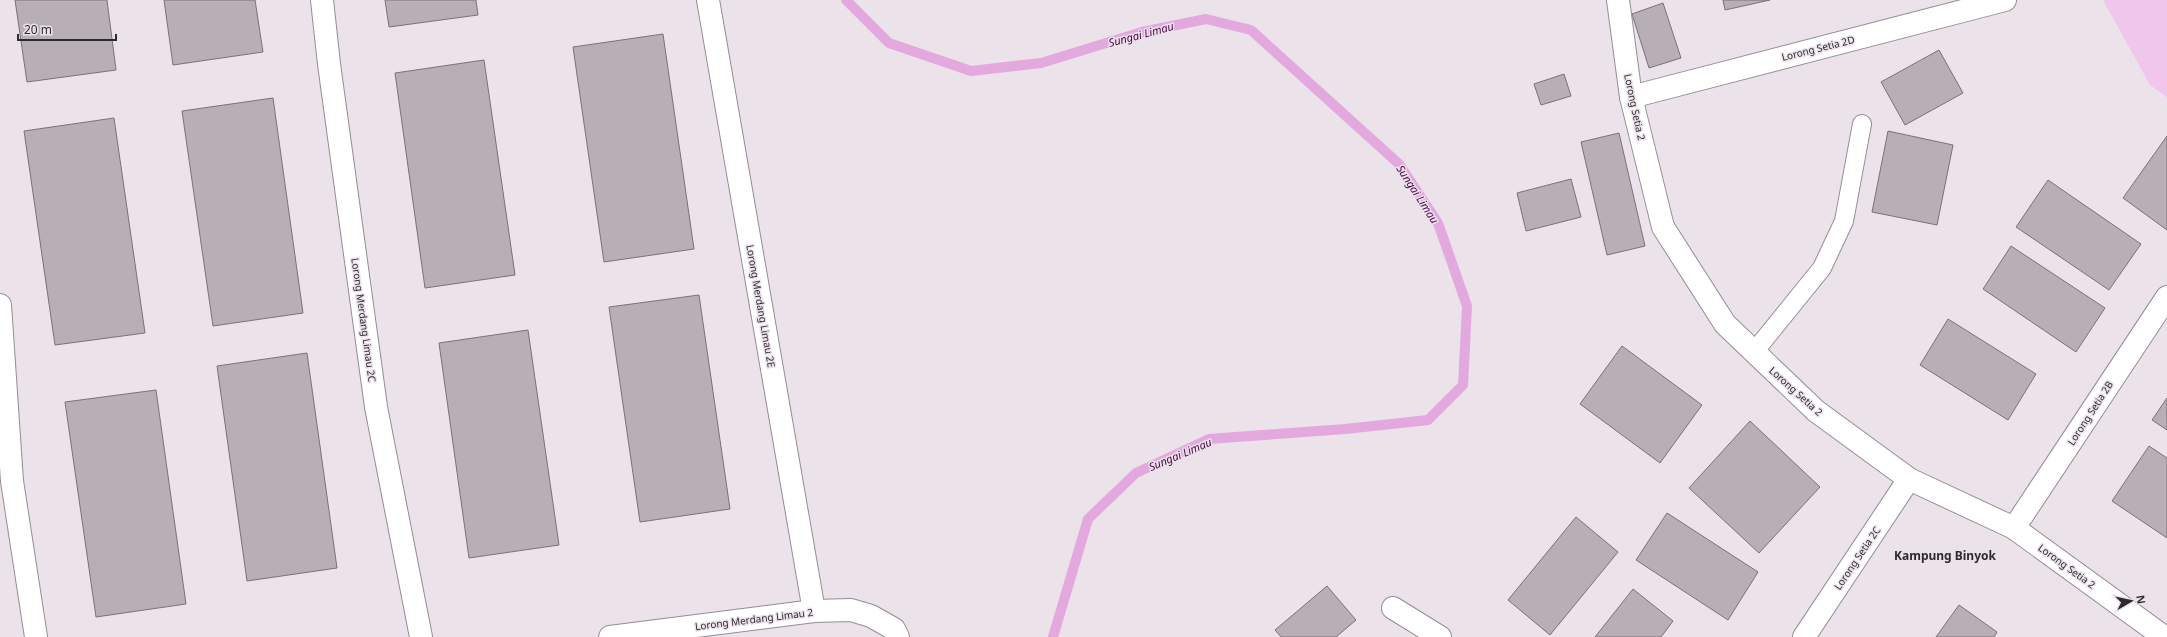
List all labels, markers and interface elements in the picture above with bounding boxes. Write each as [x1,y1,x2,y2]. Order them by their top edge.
scale bar [18,16,116,42]
water label: Sungai Limau [1107,18,1176,50]
text: 20 m [24,21,52,38]
street label: Lorong Setia 2D [1780,32,1856,64]
street label: Lorong Setia 2 [1621,73,1649,142]
water label: Sungai Limau [1393,162,1443,227]
street label: Lorong Merdang Limau 2E [743,244,779,368]
street label: Lorong Merdang Limau 2C [348,257,380,384]
street label: Lorong Setia 2 [1766,363,1826,419]
street label: Lorong Setia 2B [2064,378,2116,448]
water label: Sungai Limau [1146,434,1214,474]
street label: Lorong Setia 2C [1831,523,1884,592]
street label: Lorong Setia 2 [2036,541,2099,592]
district label: Kampung Binyok [1894,547,1997,564]
north arrow [2111,581,2151,621]
text: N [2133,594,2149,605]
street label: Lorong Merdang Limau 2 [694,605,814,633]

